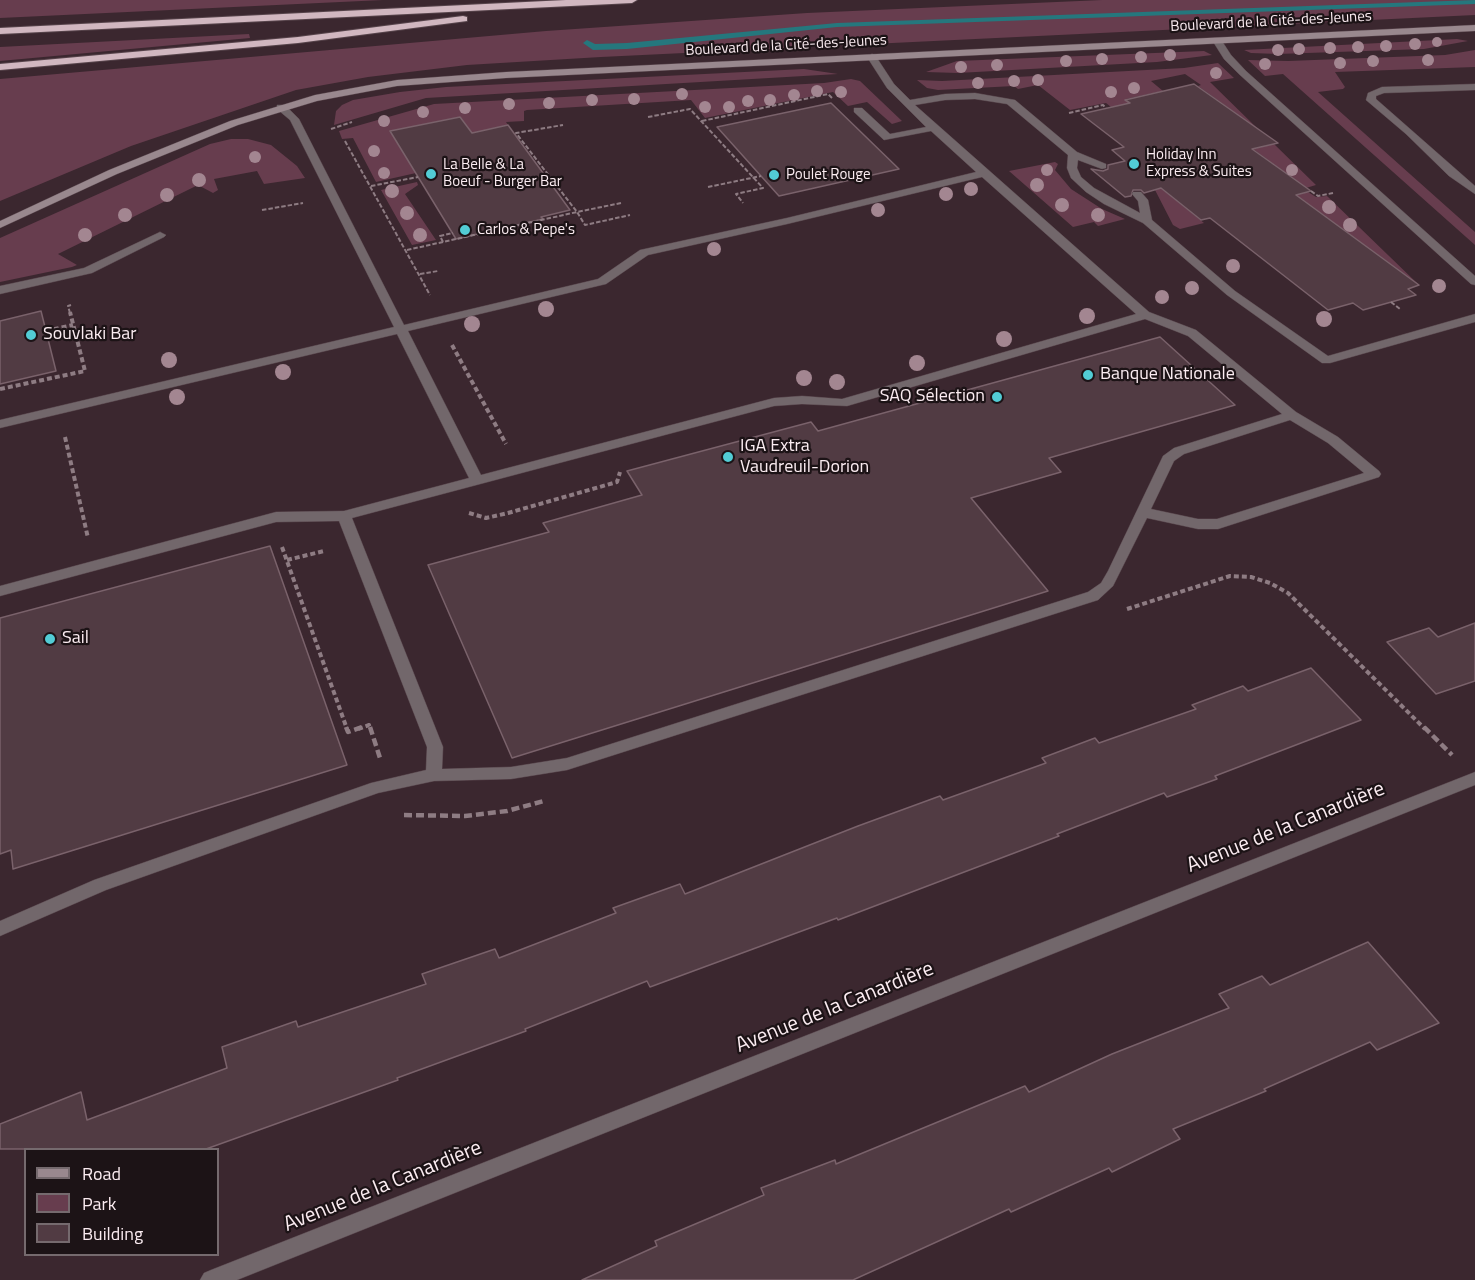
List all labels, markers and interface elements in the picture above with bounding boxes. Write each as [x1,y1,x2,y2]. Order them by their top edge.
street label: Boulevard de la Cité-des-Jeunes [1170,8,1372,36]
street label: Boulevard de la Cité-des-Jeunes [685,32,887,60]
place label: Holiday Inn Express & Suites [1146,146,1252,181]
place label: La Belle & La Boeuf - Burger Bar [443,156,562,191]
marker: Holiday Inn Express & Suites [1127,157,1141,171]
place label: Poulet Rouge [786,166,871,184]
marker: La Belle & La Boeuf - Burger Bar [424,167,438,181]
marker: Poulet Rouge [767,168,781,182]
place label: Carlos & Pepe's [477,221,575,239]
marker: Carlos & Pepe's [458,223,472,237]
place label: Souvlaki Bar [43,324,137,346]
marker: Souvlaki Bar [24,328,38,342]
place label: Banque Nationale [1100,364,1235,386]
marker: Banque Nationale [1081,368,1095,382]
place label: SAQ Sélection [880,386,985,408]
marker: SAQ Sélection [990,390,1004,404]
place label: IGA Extra Vaudreuil-Dorion [740,436,869,478]
marker: IGA Extra Vaudreuil-Dorion [721,450,735,464]
place label: Sail [62,628,89,650]
marker: Sail [43,632,57,646]
street label: Avenue de la Canardière [1183,777,1389,879]
street label: Avenue de la Canardière [732,957,938,1059]
street label: Avenue de la Canardière [280,1136,486,1238]
legend [24,1148,219,1256]
text: Road [82,1160,121,1187]
text: Park [82,1190,116,1217]
text: Building [82,1220,143,1247]

